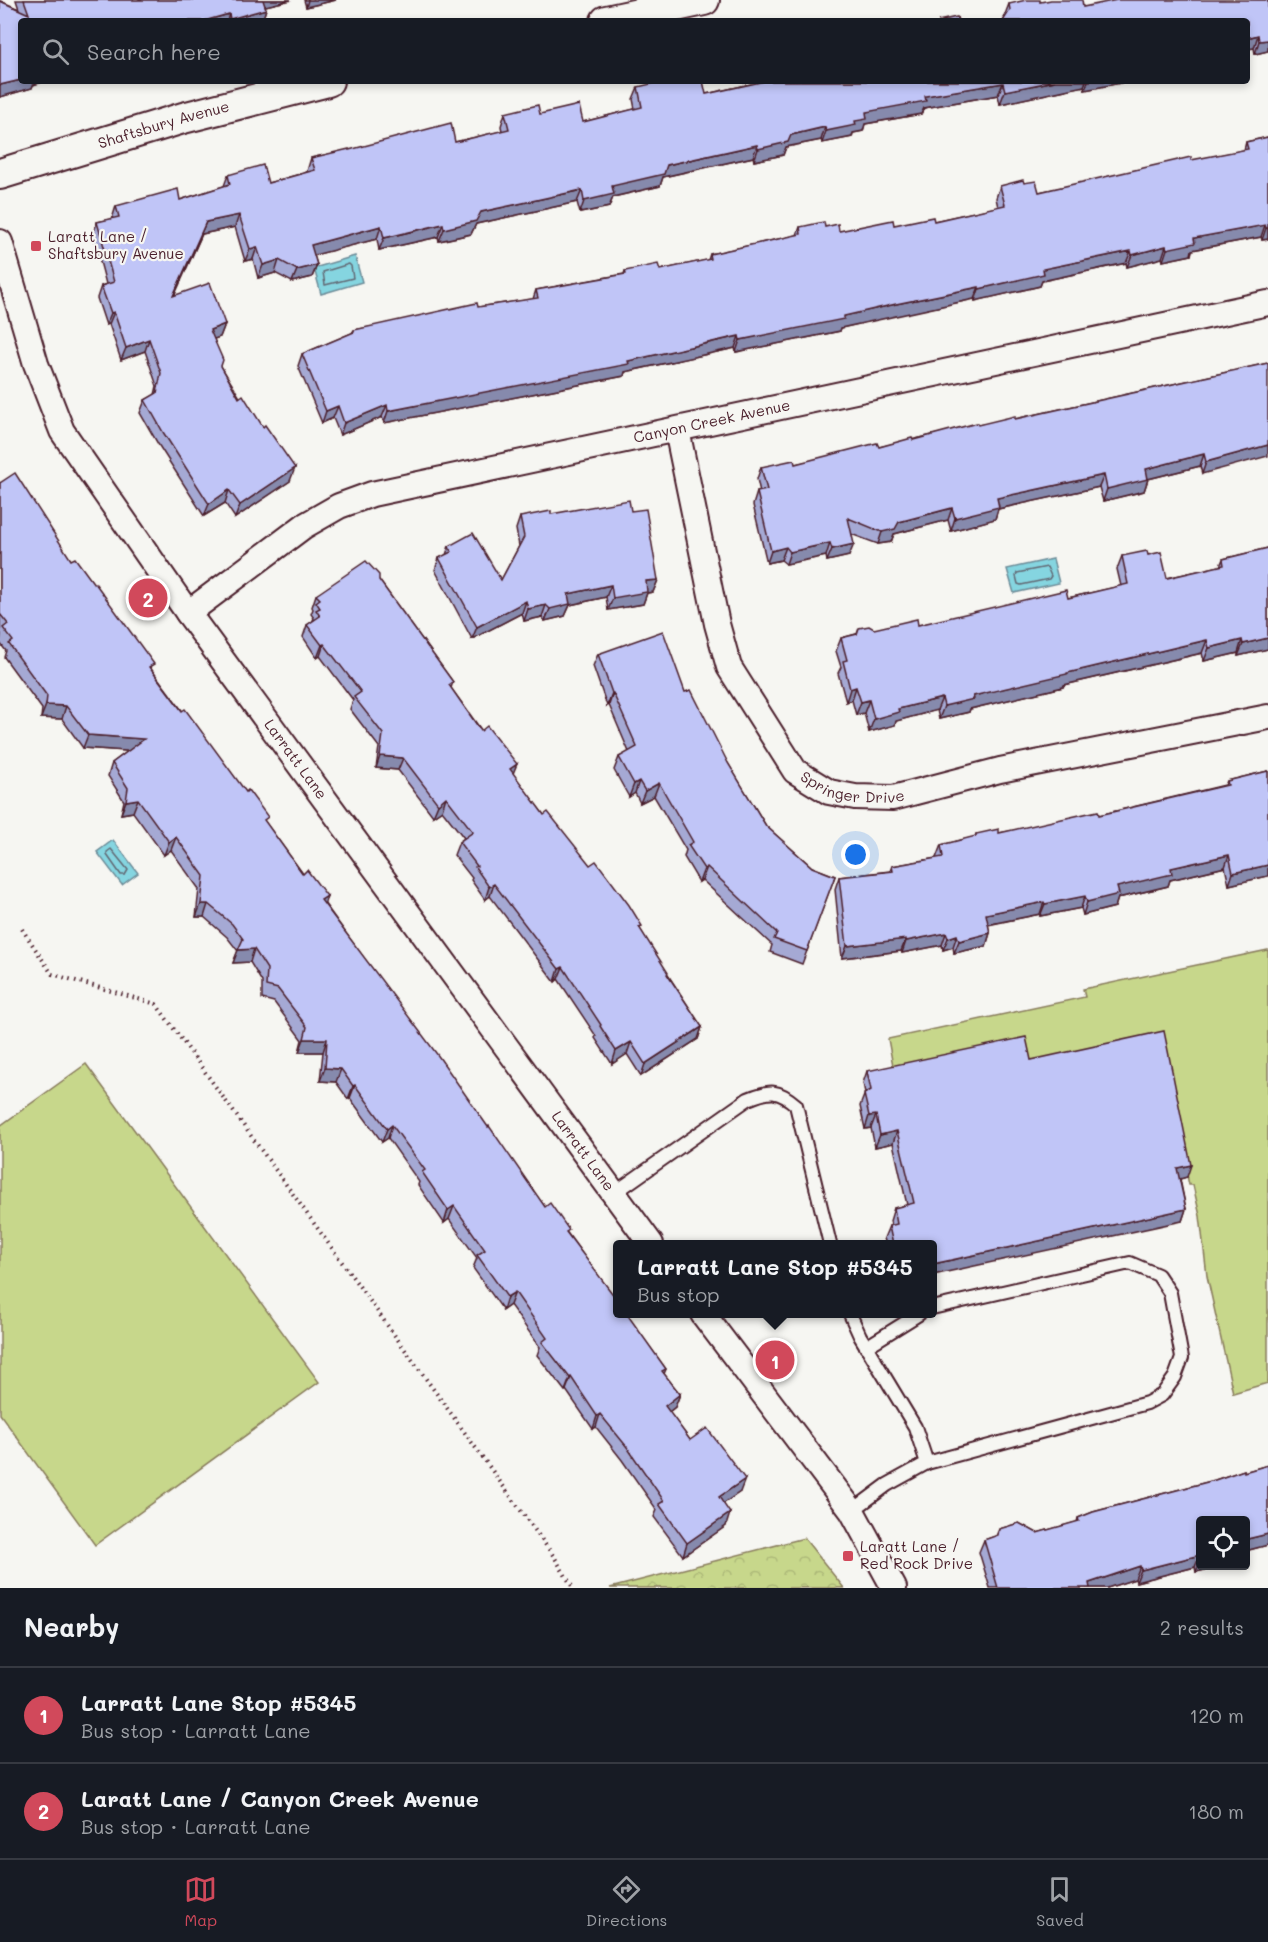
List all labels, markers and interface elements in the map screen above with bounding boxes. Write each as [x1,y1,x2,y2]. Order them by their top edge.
search box [18,18,1250,84]
icon: search [39,35,72,68]
text: Search here [87,37,221,66]
street label: Shaftsbury Avenue [95,96,231,152]
place label: Laratt Lane / Shaftsbury Avenue [48,226,184,263]
marker: Laratt Lane / Shaftsbury Avenue [29,239,43,253]
street label: Canyon Creek Avenue [631,394,792,447]
pin: 2 [128,576,168,620]
street label: Larratt Lane [260,715,332,803]
street label: Springer Drive [797,766,907,807]
your location [841,840,870,869]
street label: Larratt Lane [548,1107,620,1195]
popup [613,1240,937,1318]
text: Larratt Lane Stop #5345 [637,1252,913,1281]
text: Bus stop [637,1281,720,1307]
pin: 1 [756,1338,794,1382]
map controls [1196,1516,1250,1570]
button: locate [1196,1516,1250,1570]
place label: Laratt Lane / Red Rock Drive [860,1536,973,1573]
marker: Laratt Lane / Red Rock Drive [841,1549,855,1563]
text: Nearby [24,1610,119,1644]
text: 2 results [1160,1614,1244,1640]
text: Larratt Lane Stop #5345 [81,1688,356,1717]
text: 1 [39,1702,48,1728]
text: 120 m [1189,1702,1244,1728]
text: Bus stop · Larratt Lane [81,1717,311,1743]
text: Laratt Lane / Canyon Creek Avenue [81,1784,479,1813]
text: 2 [38,1798,49,1824]
text: 180 m [1188,1798,1244,1824]
text: Bus stop · Larratt Lane [81,1813,311,1839]
tab: Map [184,1873,217,1930]
tab: Directions [586,1873,667,1930]
tab: Saved [1036,1873,1084,1930]

